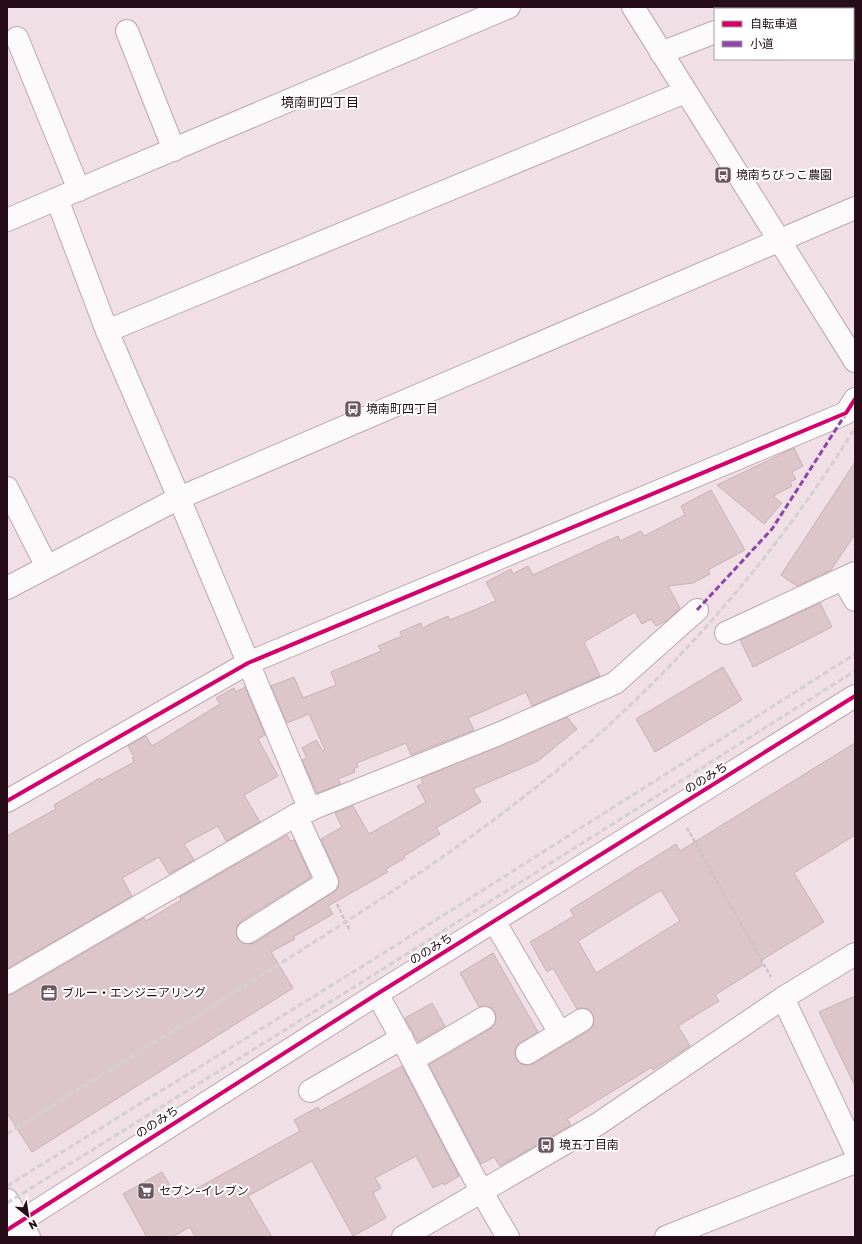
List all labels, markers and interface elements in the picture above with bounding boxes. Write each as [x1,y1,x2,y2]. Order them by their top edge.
legend [714,8,854,60]
text: 自転車道 [750,17,798,31]
text: 小道 [750,37,774,51]
district label: 境南町四丁目 [281,95,359,110]
bus stop icon: 境南ちびっこ農園 [713,165,733,185]
place label: 境南ちびっこ農園 [736,168,832,182]
bus stop icon: 境南町四丁目 [343,399,363,419]
place label: 境南町四丁目 [366,402,438,416]
street label: ののみち [682,759,730,797]
street label: ののみち [407,930,455,968]
office icon: ブルー・エンジニアリング [39,983,59,1003]
place label: ブルー・エンジニアリング [62,986,206,1000]
street label: ののみち [133,1103,181,1141]
bus stop icon: 境五丁目南 [536,1135,556,1155]
place label: 境五丁目南 [559,1138,619,1152]
supermarket icon: セブン-イレブン [136,1181,156,1201]
place label: セブン-イレブン [159,1184,249,1198]
north arrow [8,1196,48,1236]
text: N [26,1217,39,1232]

